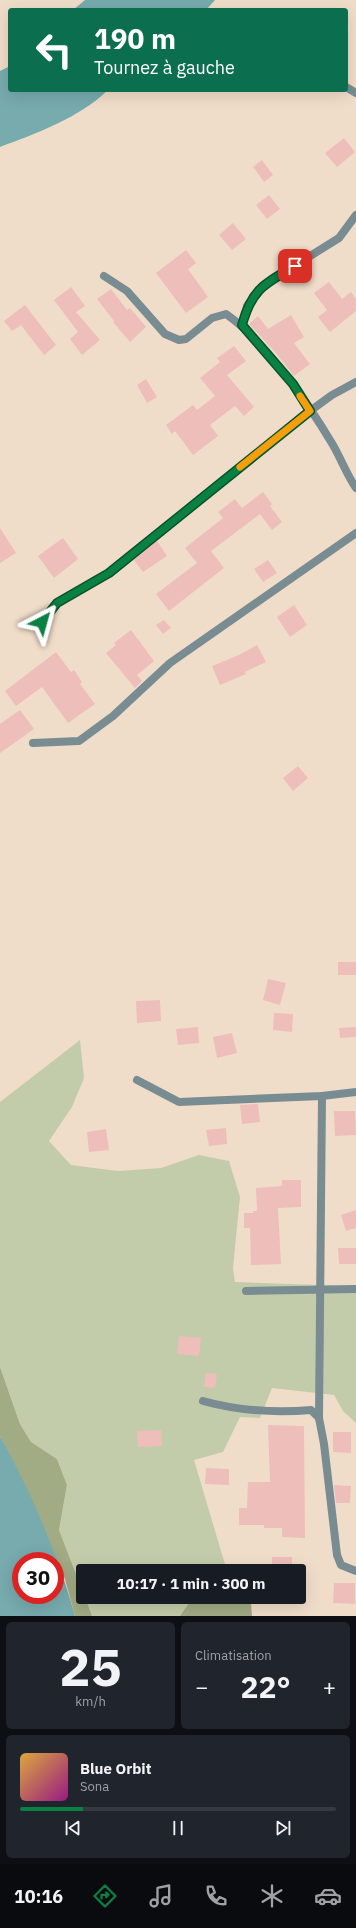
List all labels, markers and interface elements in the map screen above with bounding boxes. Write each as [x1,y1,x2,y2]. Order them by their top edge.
text: 190 m [94,20,176,57]
icon: left [28,24,80,76]
text: Tournez à gauche [94,56,235,79]
pin [278,249,312,283]
icon: arrive [284,255,306,277]
position arrow [21,601,63,643]
speed limit sign: 30 [12,1552,64,1604]
text: 10:17 · 1 min · 300 m [117,1574,265,1593]
text: 25 [59,1633,122,1700]
text: Climatisation [195,1647,272,1664]
text: 22° [240,1667,291,1706]
text: − [195,1672,208,1701]
text: + [323,1672,336,1701]
text: km/h [75,1693,106,1710]
text: Blue Orbit [80,1759,151,1778]
text: Sona [80,1778,109,1795]
icon: previous [62,1817,84,1839]
icon: pause [167,1817,189,1839]
icon: next [272,1817,294,1839]
icon: directions [91,1882,119,1910]
icon: music [147,1882,175,1910]
icon: phone [202,1882,230,1910]
icon: climate [258,1882,286,1910]
icon: car [314,1882,342,1910]
text: 10:16 [14,1885,63,1908]

